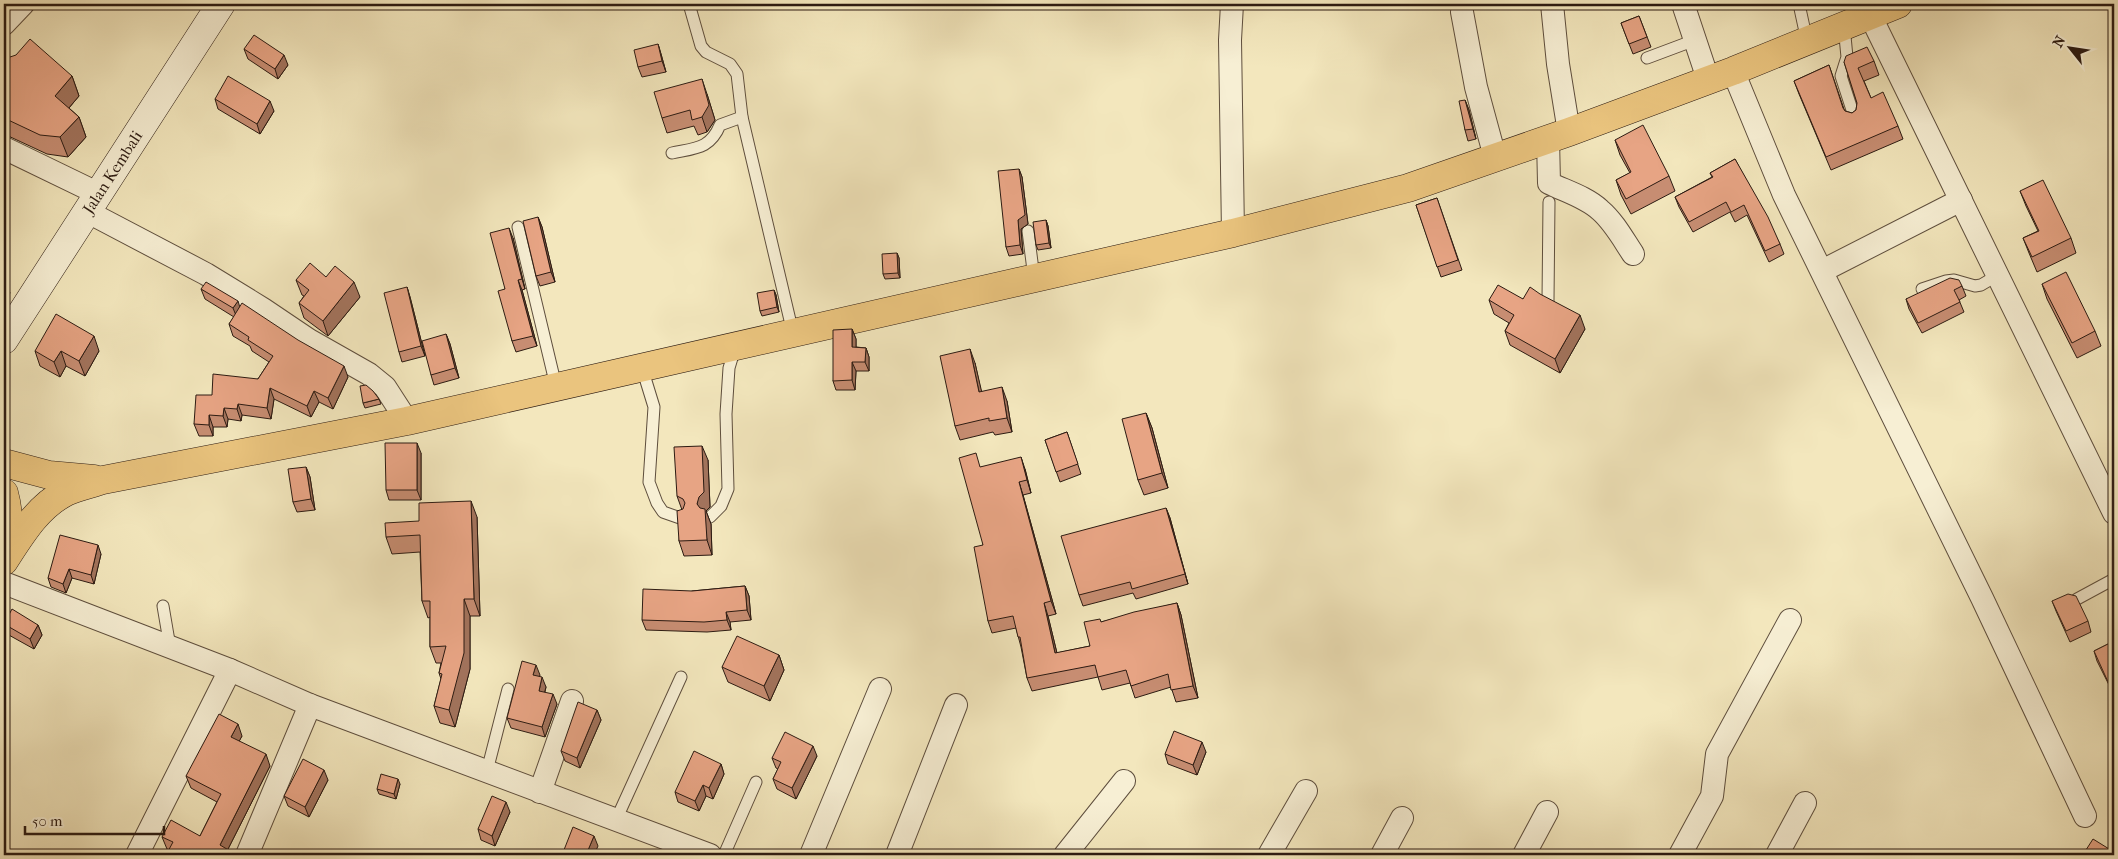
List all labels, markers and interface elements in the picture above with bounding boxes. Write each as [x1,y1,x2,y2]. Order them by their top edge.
north arrow [2046,22,2096,72]
text: N [2049,33,2069,51]
street label: Jalan Kembali [77,127,146,219]
scale bar [25,804,164,836]
text: 50 m [32,812,63,830]

